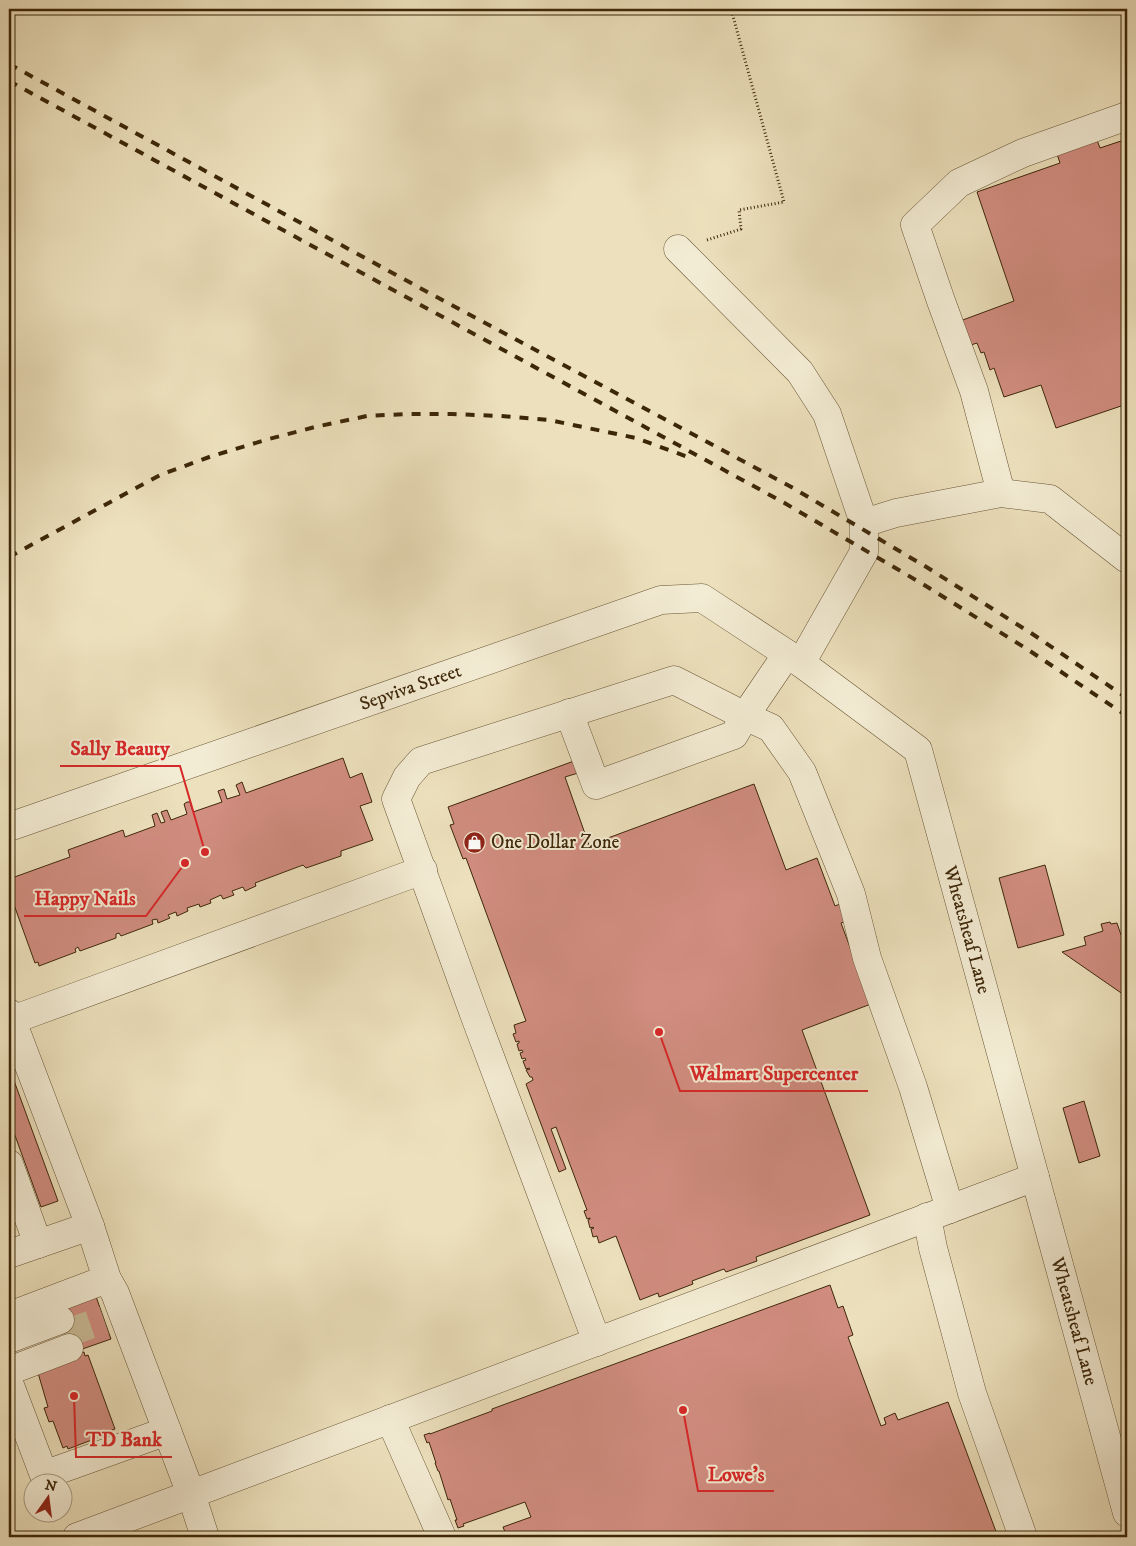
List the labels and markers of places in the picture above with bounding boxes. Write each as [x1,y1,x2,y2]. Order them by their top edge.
callout: Sally Beauty [60,731,180,766]
shop icon: One Dollar Zone [463,830,487,854]
place label: One Dollar Zone [491,831,620,854]
callout: Happy Nails [24,881,146,916]
callout: Walmart Supercenter [680,1056,868,1091]
callout: TD Bank [76,1422,172,1457]
callout: Lowe's [698,1456,774,1491]

